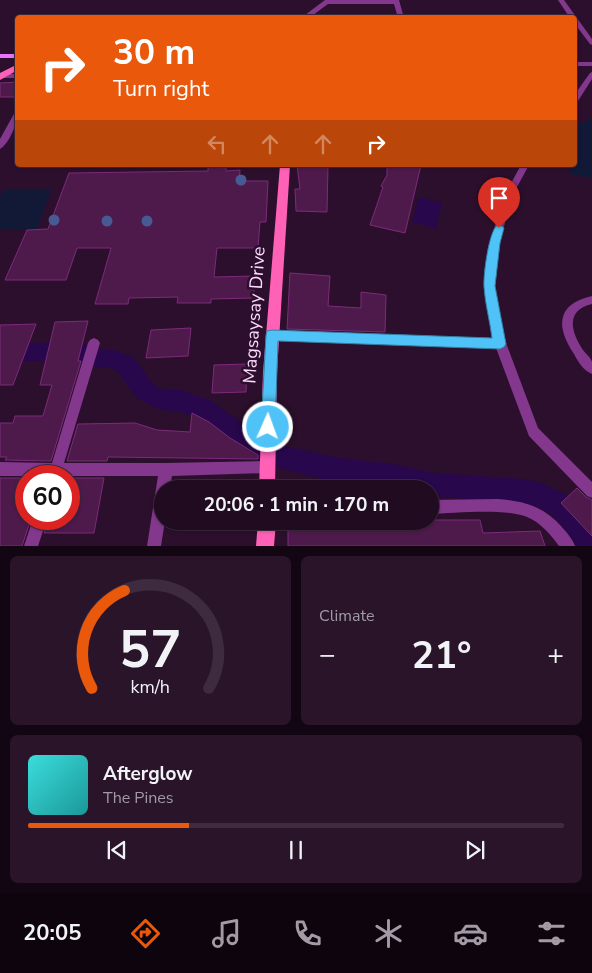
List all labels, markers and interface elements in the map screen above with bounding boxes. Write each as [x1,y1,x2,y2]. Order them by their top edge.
text: 30 m [113,29,195,76]
icon: right [30,35,95,100]
text: Turn right [113,74,209,104]
icon: left [203,130,231,158]
icon: ahead [256,130,284,158]
icon: ahead [309,130,337,158]
icon: right [362,130,390,158]
pin [478,177,520,228]
icon: arrive [485,184,513,212]
street label: Magsaysay Drive [237,246,271,384]
position arrow [241,400,293,452]
speed limit sign: 60 [15,465,80,530]
text: 20:06 · 1 min · 170 m [204,492,389,518]
text: Climate [319,605,374,627]
text: 57 [119,614,182,685]
text: 21° [411,630,472,681]
text: − [319,636,336,674]
text: + [547,636,564,674]
text: km/h [131,675,170,699]
text: Afterglow [103,761,193,787]
text: The Pines [103,787,173,809]
icon: previous [103,836,131,864]
icon: pause [282,836,310,864]
icon: next [461,836,489,864]
icon: directions [128,916,163,951]
icon: music [209,916,244,951]
icon: phone [290,916,325,951]
icon: climate [371,916,406,951]
icon: car [453,916,488,951]
icon: filters [534,916,569,951]
text: 20:05 [23,918,81,948]

